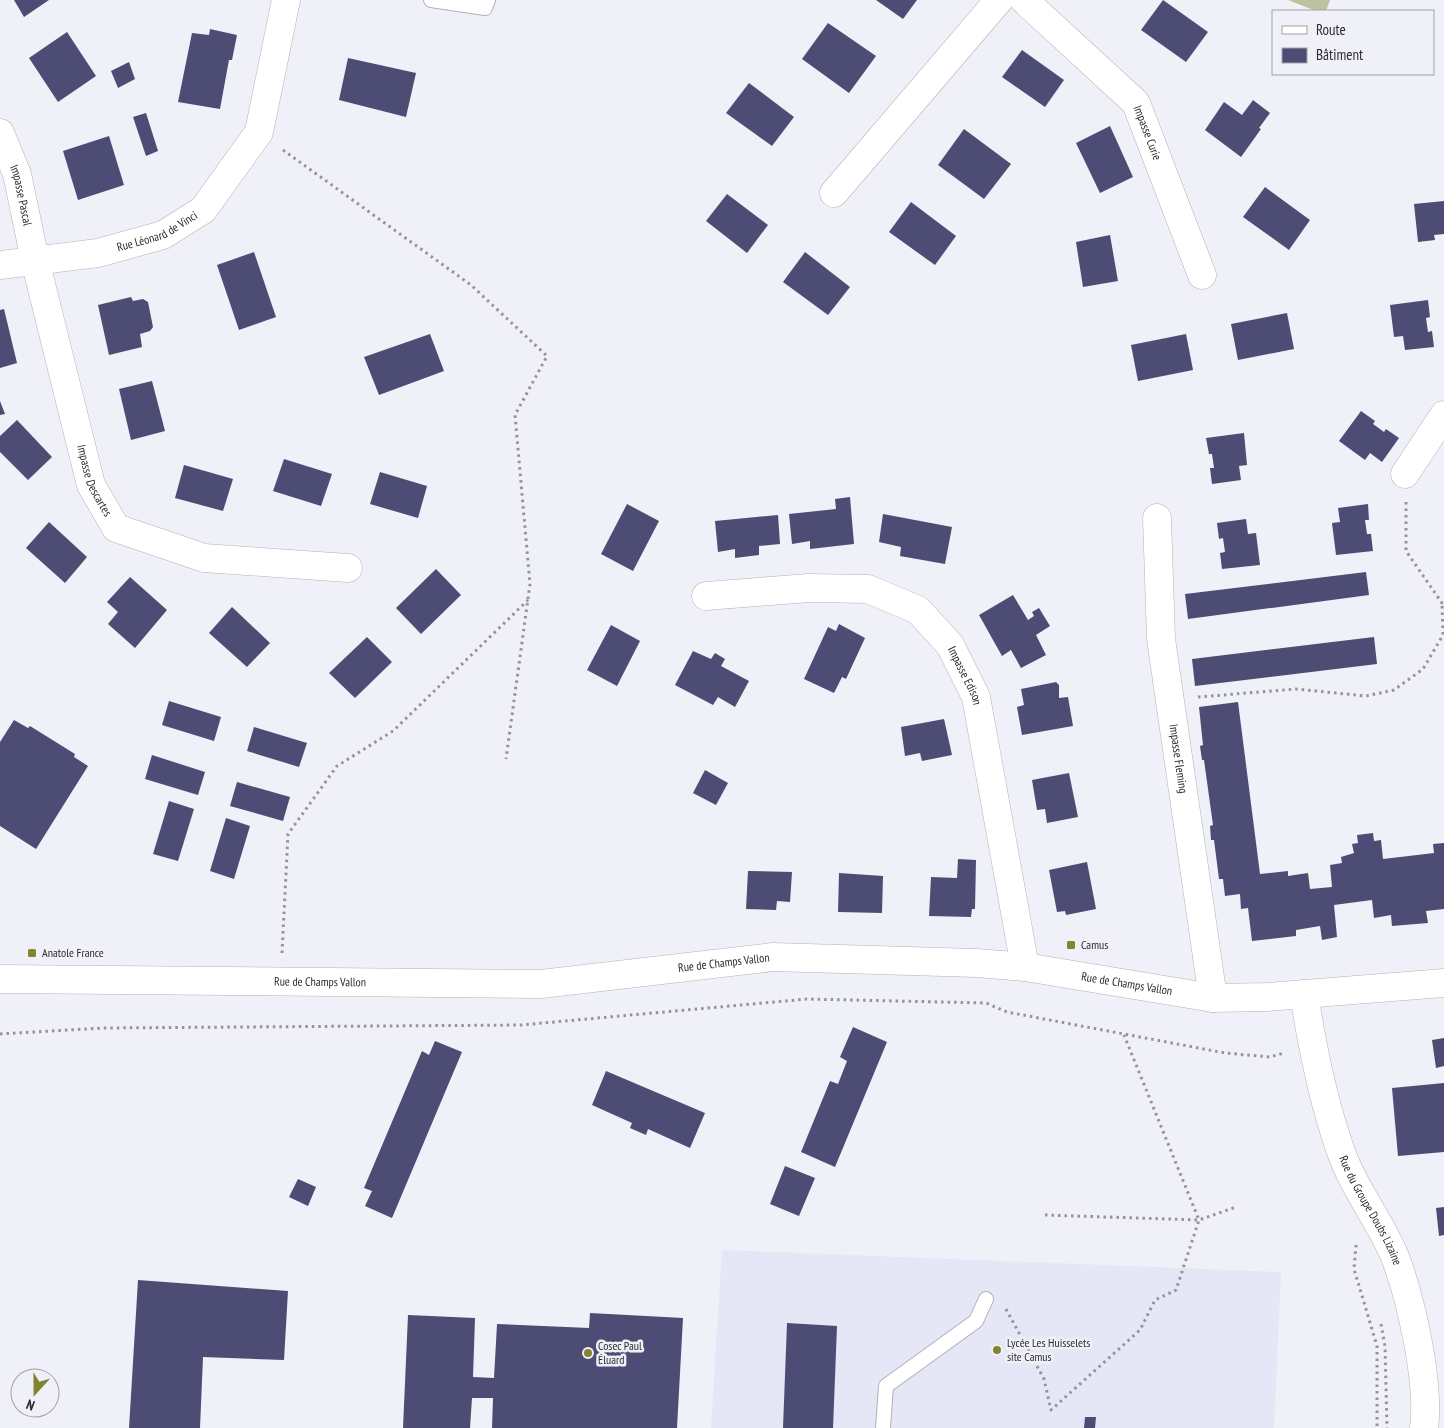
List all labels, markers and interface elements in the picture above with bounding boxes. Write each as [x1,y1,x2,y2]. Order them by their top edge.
legend [1272,10,1434,75]
text: Route [1316,20,1346,39]
text: Bâtiment [1316,45,1363,64]
street label: Impasse Curie [1131,103,1165,162]
street label: Impasse Pascal [7,162,36,227]
street label: Rue Léonard de Vinci [115,207,200,254]
street label: Impasse Descartes [74,443,116,519]
street label: Impasse Edison [945,643,985,706]
street label: Impasse Fleming [1166,723,1191,794]
place label: Camus [1081,937,1108,952]
marker: Camus [1065,939,1077,951]
place label: Anatole France [42,945,104,960]
marker: Anatole France [26,947,38,959]
street label: Rue de Champs Vallon [677,949,770,975]
street label: Rue de Champs Vallon [1080,968,1174,998]
street label: Rue de Champs Vallon [274,974,366,989]
street label: Rue du Groupe Doubs Lizaine [1336,1153,1405,1267]
place label: Lycée Les Huisselets site Camus [1007,1335,1090,1364]
place label: Cosec Paul Éluard [598,1338,642,1367]
marker: Lycée Les Huisselets site Camus [991,1344,1003,1356]
marker: Cosec Paul Éluard [582,1347,594,1359]
north arrow [10,1368,60,1418]
text: N [24,1395,37,1415]

